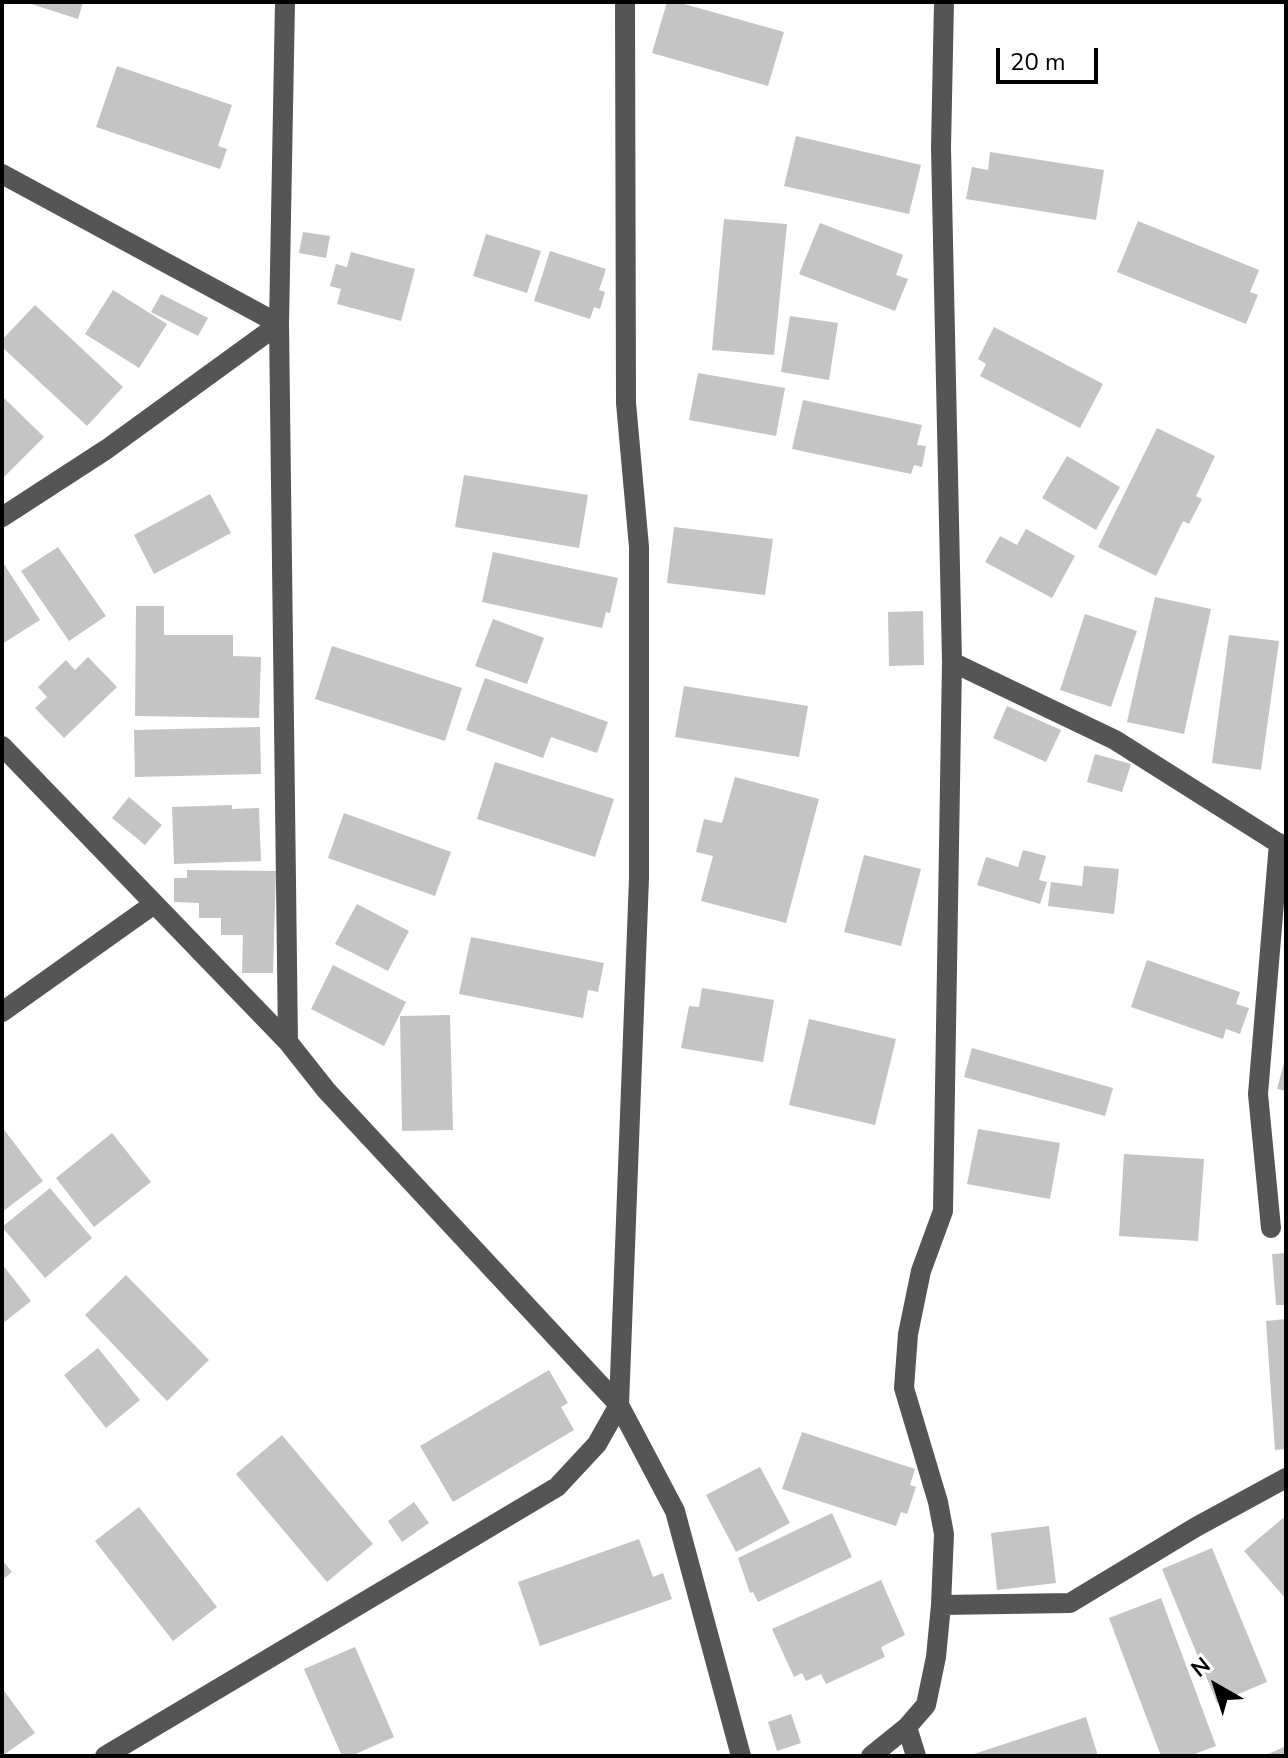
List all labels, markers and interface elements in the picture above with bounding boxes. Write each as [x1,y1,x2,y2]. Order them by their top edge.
scale bar [1000,32,1102,82]
text: 20 m [1010,46,1066,78]
north arrow [1176,1646,1256,1726]
text: N [1185,1651,1217,1684]

